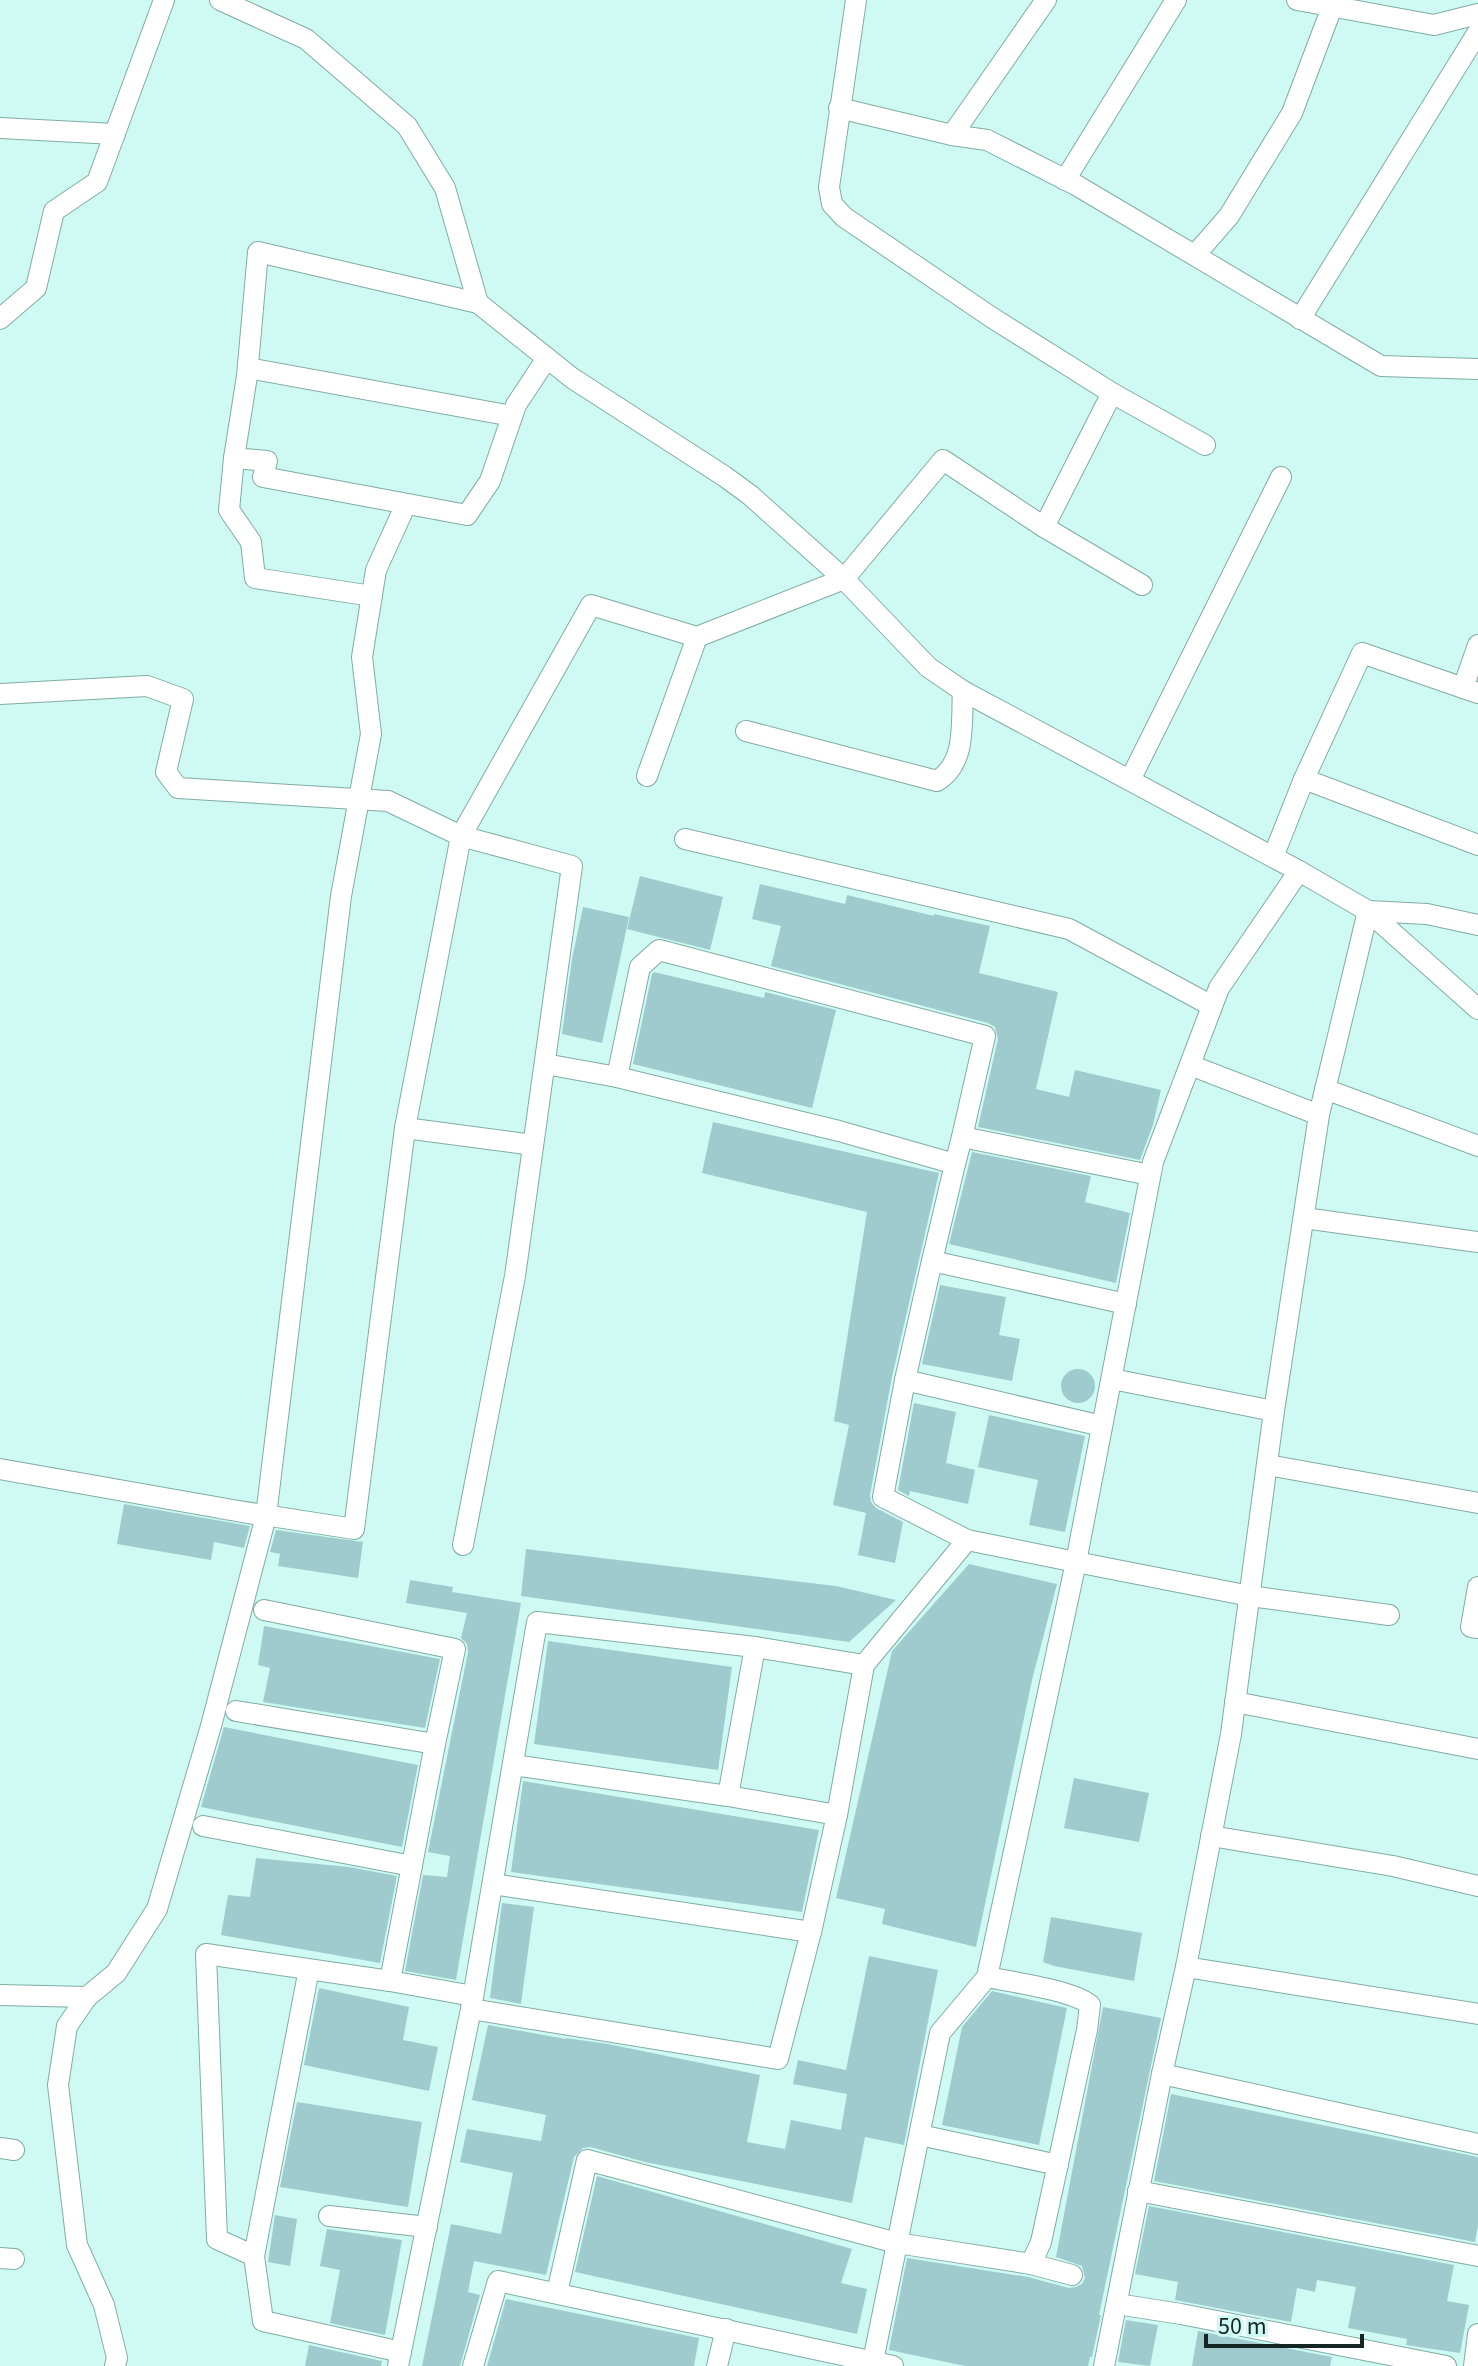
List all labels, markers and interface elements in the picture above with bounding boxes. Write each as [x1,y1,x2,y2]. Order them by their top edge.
scale bar [1206,2298,1362,2348]
text: 50 m [1218,2309,1267,2344]

